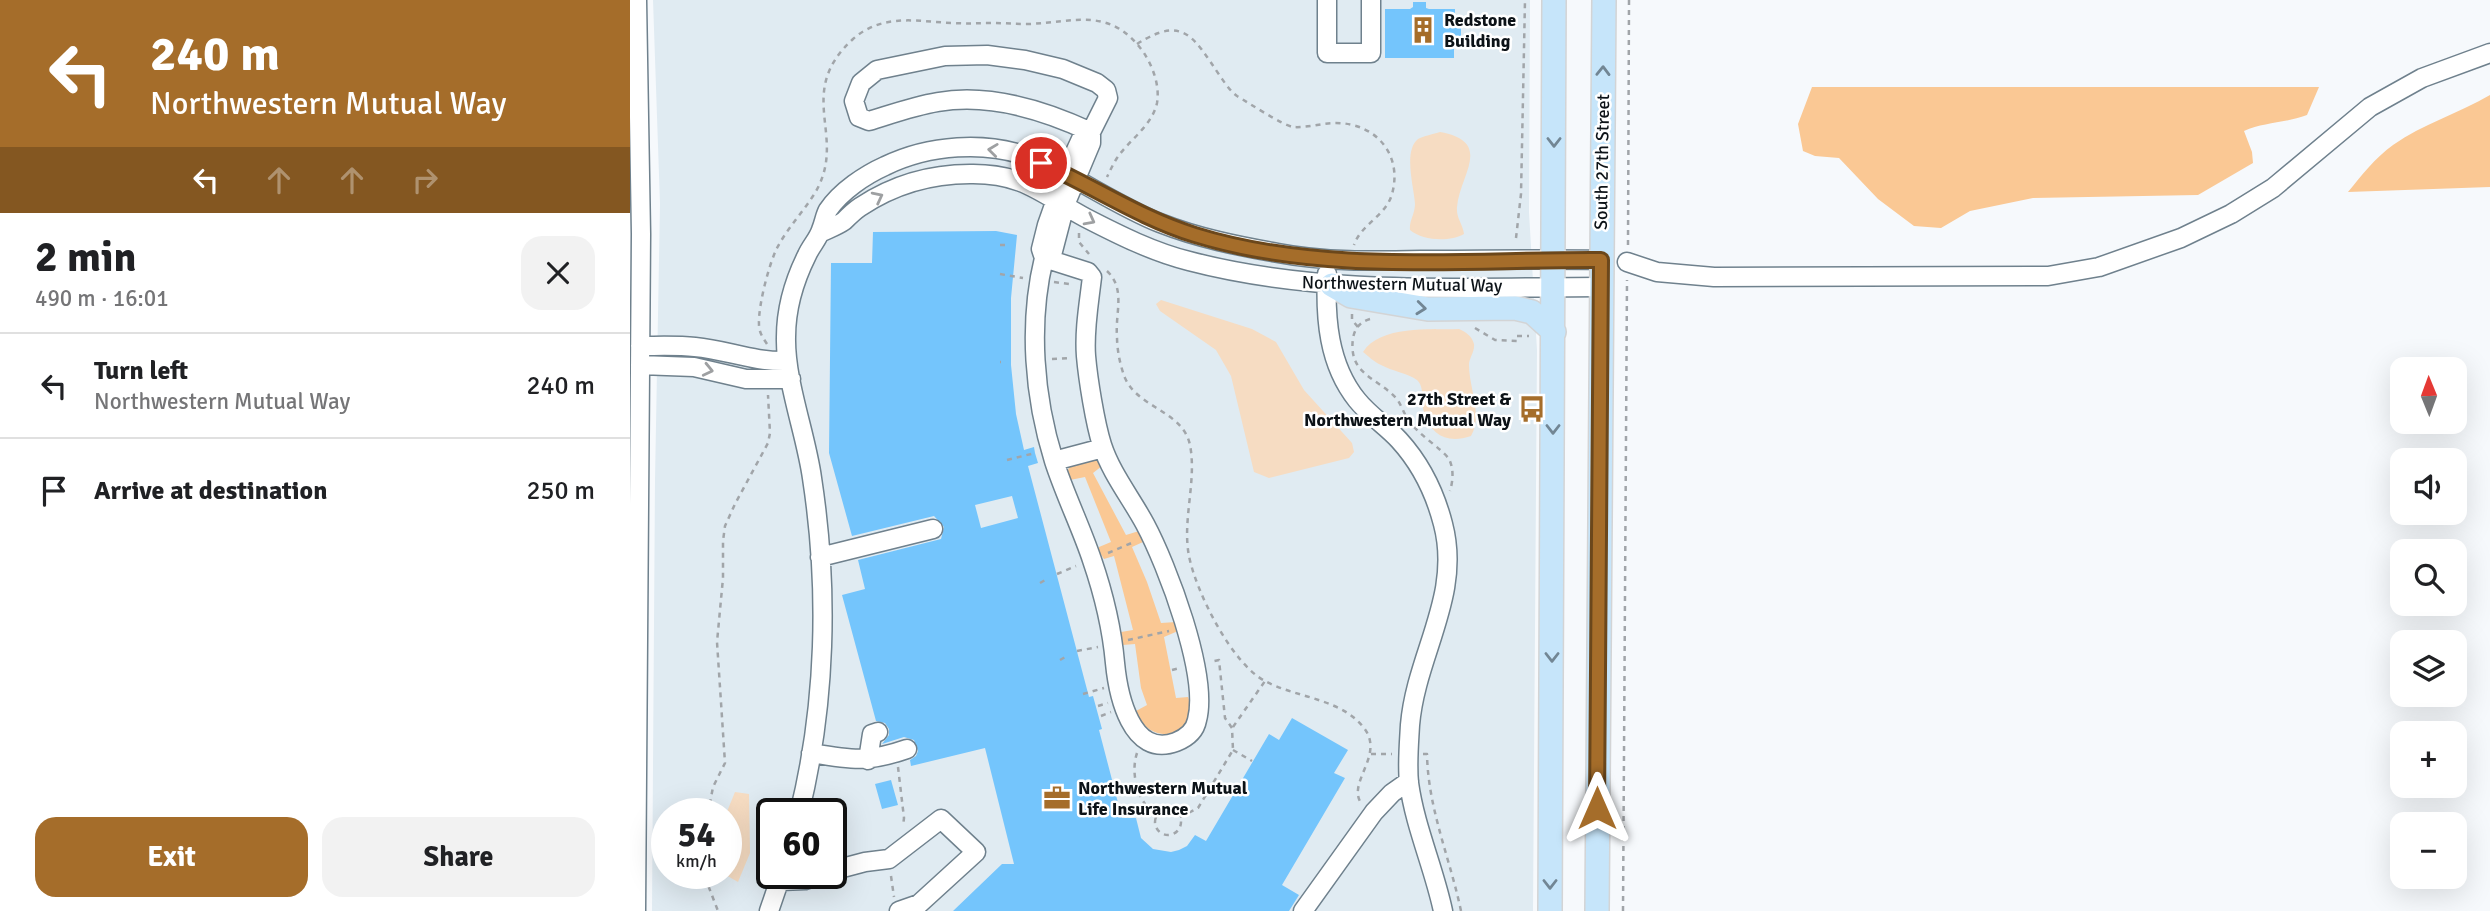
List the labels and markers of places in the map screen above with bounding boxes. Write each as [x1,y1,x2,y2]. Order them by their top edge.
place label: Redstone Building [1444,9,1516,52]
building icon: Redstone Building [1408,15,1438,45]
pin [1011,133,1071,193]
place label: 27th Street & Northwestern Mutual Way [1304,388,1511,431]
bus stop icon: 27th Street & Northwestern Mutual Way [1517,394,1547,424]
place label: Northwestern Mutual Life Insurance [1078,777,1248,820]
office icon: Northwestern Mutual Life Insurance [1042,783,1072,813]

